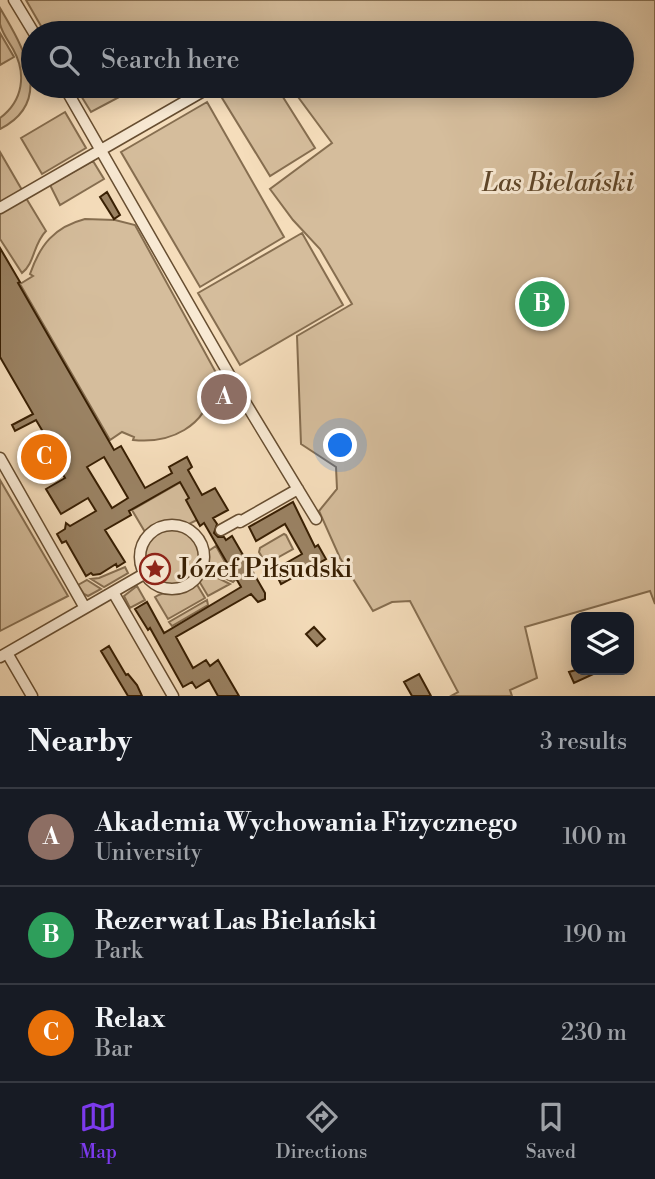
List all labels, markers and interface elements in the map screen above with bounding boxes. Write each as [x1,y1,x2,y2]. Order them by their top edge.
search box [21,21,634,98]
icon: search [45,41,83,79]
text: Search here [101,44,240,76]
park label: Las Bielański [481,167,635,199]
pin: B [519,278,565,330]
pin: A [201,371,247,423]
your location [323,428,357,462]
pin: C [21,431,67,483]
place icon: Józef Piłsudski [138,552,172,586]
place label: Józef Piłsudski [177,553,353,585]
map controls [571,612,634,675]
button: layers [571,612,634,675]
text: Nearby [28,723,132,761]
text: 3 results [540,728,627,756]
text: Akademia Wychowania Fizycznego [95,807,518,839]
text: A [43,823,59,851]
text: 100 m [562,823,627,851]
text: University [95,839,202,867]
text: Rezerwat Las Bielański [95,905,377,937]
text: B [42,921,60,949]
text: 190 m [564,921,627,949]
text: Park [95,937,143,965]
text: Relax [95,1003,165,1035]
text: C [43,1019,59,1047]
text: 230 m [561,1019,627,1047]
text: Bar [95,1035,133,1063]
tab: Map [79,1098,117,1164]
tab: Directions [276,1098,367,1164]
tab: Saved [526,1098,576,1164]

